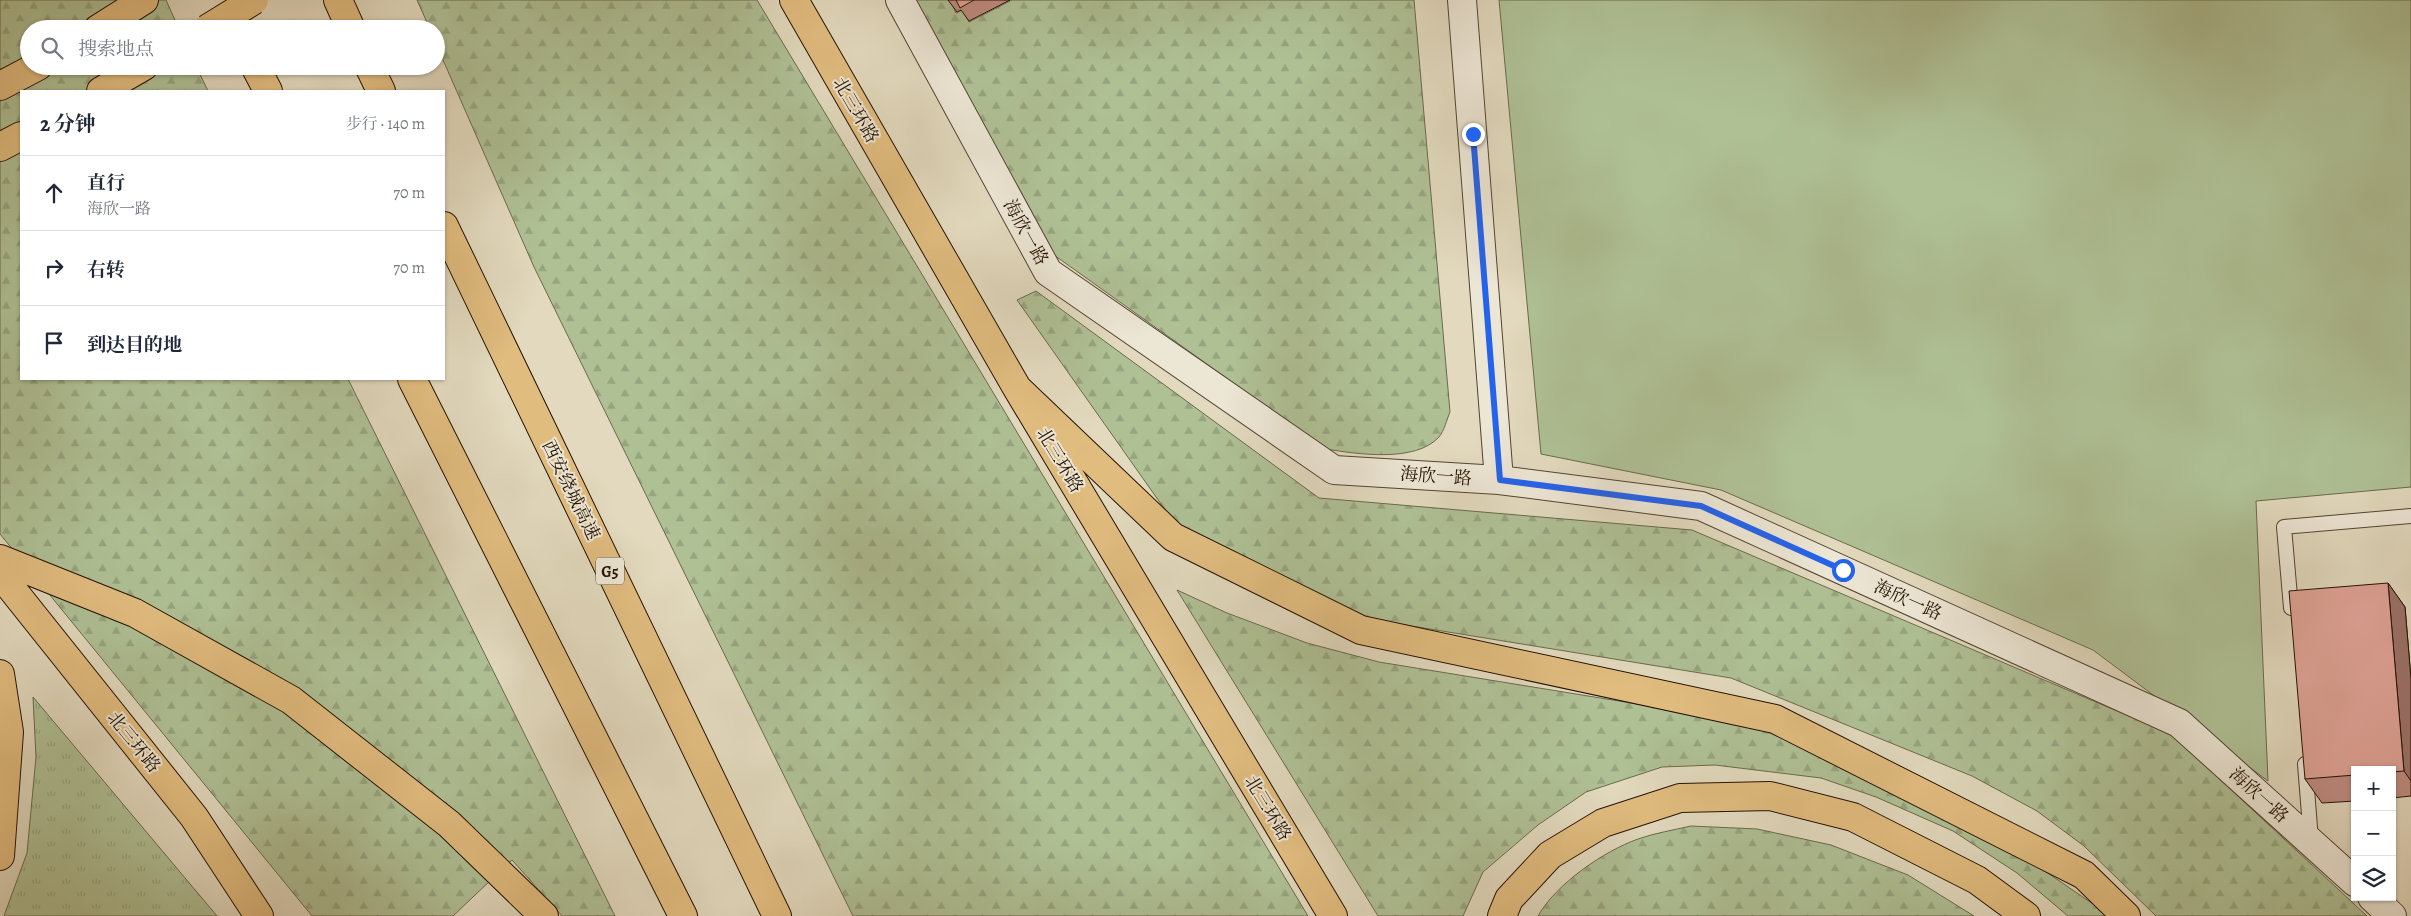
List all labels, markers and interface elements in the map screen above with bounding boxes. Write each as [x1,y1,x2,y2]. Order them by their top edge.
search box [20,20,445,75]
icon: search [38,34,66,62]
text: 搜索地点 [78,36,154,62]
street label: 北三环路 [828,73,884,147]
text: 2 分钟 [40,110,96,138]
text: 步行 · 140 m [346,113,425,135]
route end [1462,123,1485,146]
text: 直行 [87,170,125,196]
icon: ahead [40,179,68,207]
text: 70 m [393,182,425,204]
street label: 海欣一路 [998,195,1054,269]
text: 海欣一路 [87,198,151,220]
icon: right [40,254,68,282]
text: 右转 [87,257,125,283]
text: 70 m [393,257,425,279]
icon: arrive [40,329,68,357]
text: 到达目的地 [87,332,182,358]
street label: 北三环路 [1031,423,1089,497]
street label: 西安绕城高速 [537,436,605,544]
street label: 海欣一路 [1399,462,1473,490]
road number: G5 [596,558,624,584]
route start [1832,559,1855,582]
street label: 海欣一路 [1870,574,1946,626]
street label: 北三环路 [102,706,166,778]
street label: 海欣一路 [2224,762,2294,828]
map controls [2351,766,2396,901]
button: + [2351,766,2396,811]
street label: 北三环路 [1239,771,1297,845]
button: − [2351,811,2396,856]
button: layers [2351,856,2396,901]

